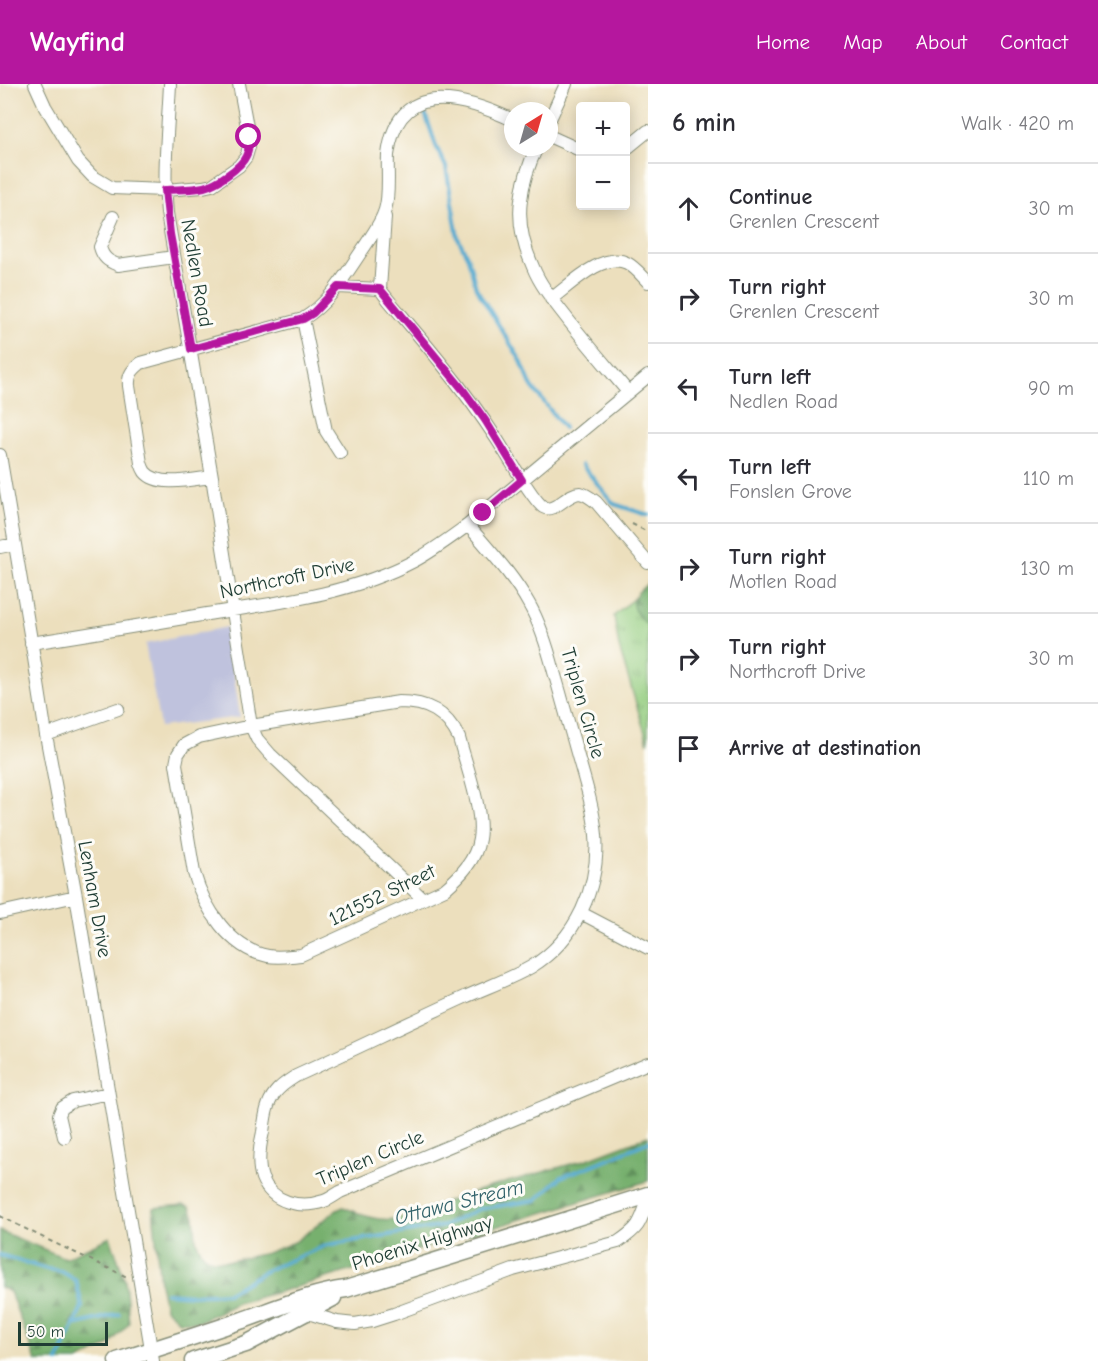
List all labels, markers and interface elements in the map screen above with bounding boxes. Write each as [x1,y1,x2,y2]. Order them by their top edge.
text: Wayfind [30,26,125,58]
text: Home [756,30,810,54]
text: Map [843,30,883,54]
text: About [916,30,967,54]
text: Contact [1000,30,1068,54]
north arrow [504,102,558,156]
map controls [576,102,630,210]
button: + [576,102,630,156]
text: 6 min [672,108,736,138]
text: Walk · 420 m [961,112,1074,135]
route start [235,123,261,149]
button: − [576,156,630,210]
text: Continue [729,184,812,210]
icon: ahead [672,192,705,225]
text: 30 m [1028,197,1074,220]
text: Grenlen Crescent [729,210,879,233]
street label: Nedlen Road [176,217,218,329]
text: Turn right [729,274,826,300]
icon: right [672,282,705,315]
text: 30 m [1028,287,1074,310]
text: Grenlen Crescent [729,300,879,323]
text: Turn left [729,364,811,390]
icon: left [672,372,705,405]
text: 90 m [1028,377,1074,400]
text: Nedlen Road [729,390,838,413]
text: Turn left [729,454,811,480]
icon: left [672,462,705,495]
text: 110 m [1023,467,1074,490]
text: Fonslen Grove [729,480,852,503]
route end [469,499,495,525]
text: Turn right [729,544,826,570]
icon: right [672,552,705,585]
street label: Northcroft Drive [218,553,356,603]
text: 130 m [1021,557,1074,580]
text: Motlen Road [729,570,837,593]
text: Turn right [729,634,826,660]
icon: right [672,642,705,675]
street label: Triplen Circle [556,645,610,761]
text: 30 m [1028,647,1074,670]
text: Northcroft Drive [729,660,866,683]
icon: arrive [672,732,705,765]
text: Arrive at destination [729,735,921,761]
street label: Lenham Drive [73,839,117,959]
street label: 121552 Street [325,859,440,931]
street label: Triplen Circle [313,1125,427,1191]
water label: Ottawa Stream [392,1174,526,1230]
street label: Phoenix Highway [349,1211,495,1275]
scale bar [18,1319,108,1346]
text: 50 m [27,1323,64,1341]

